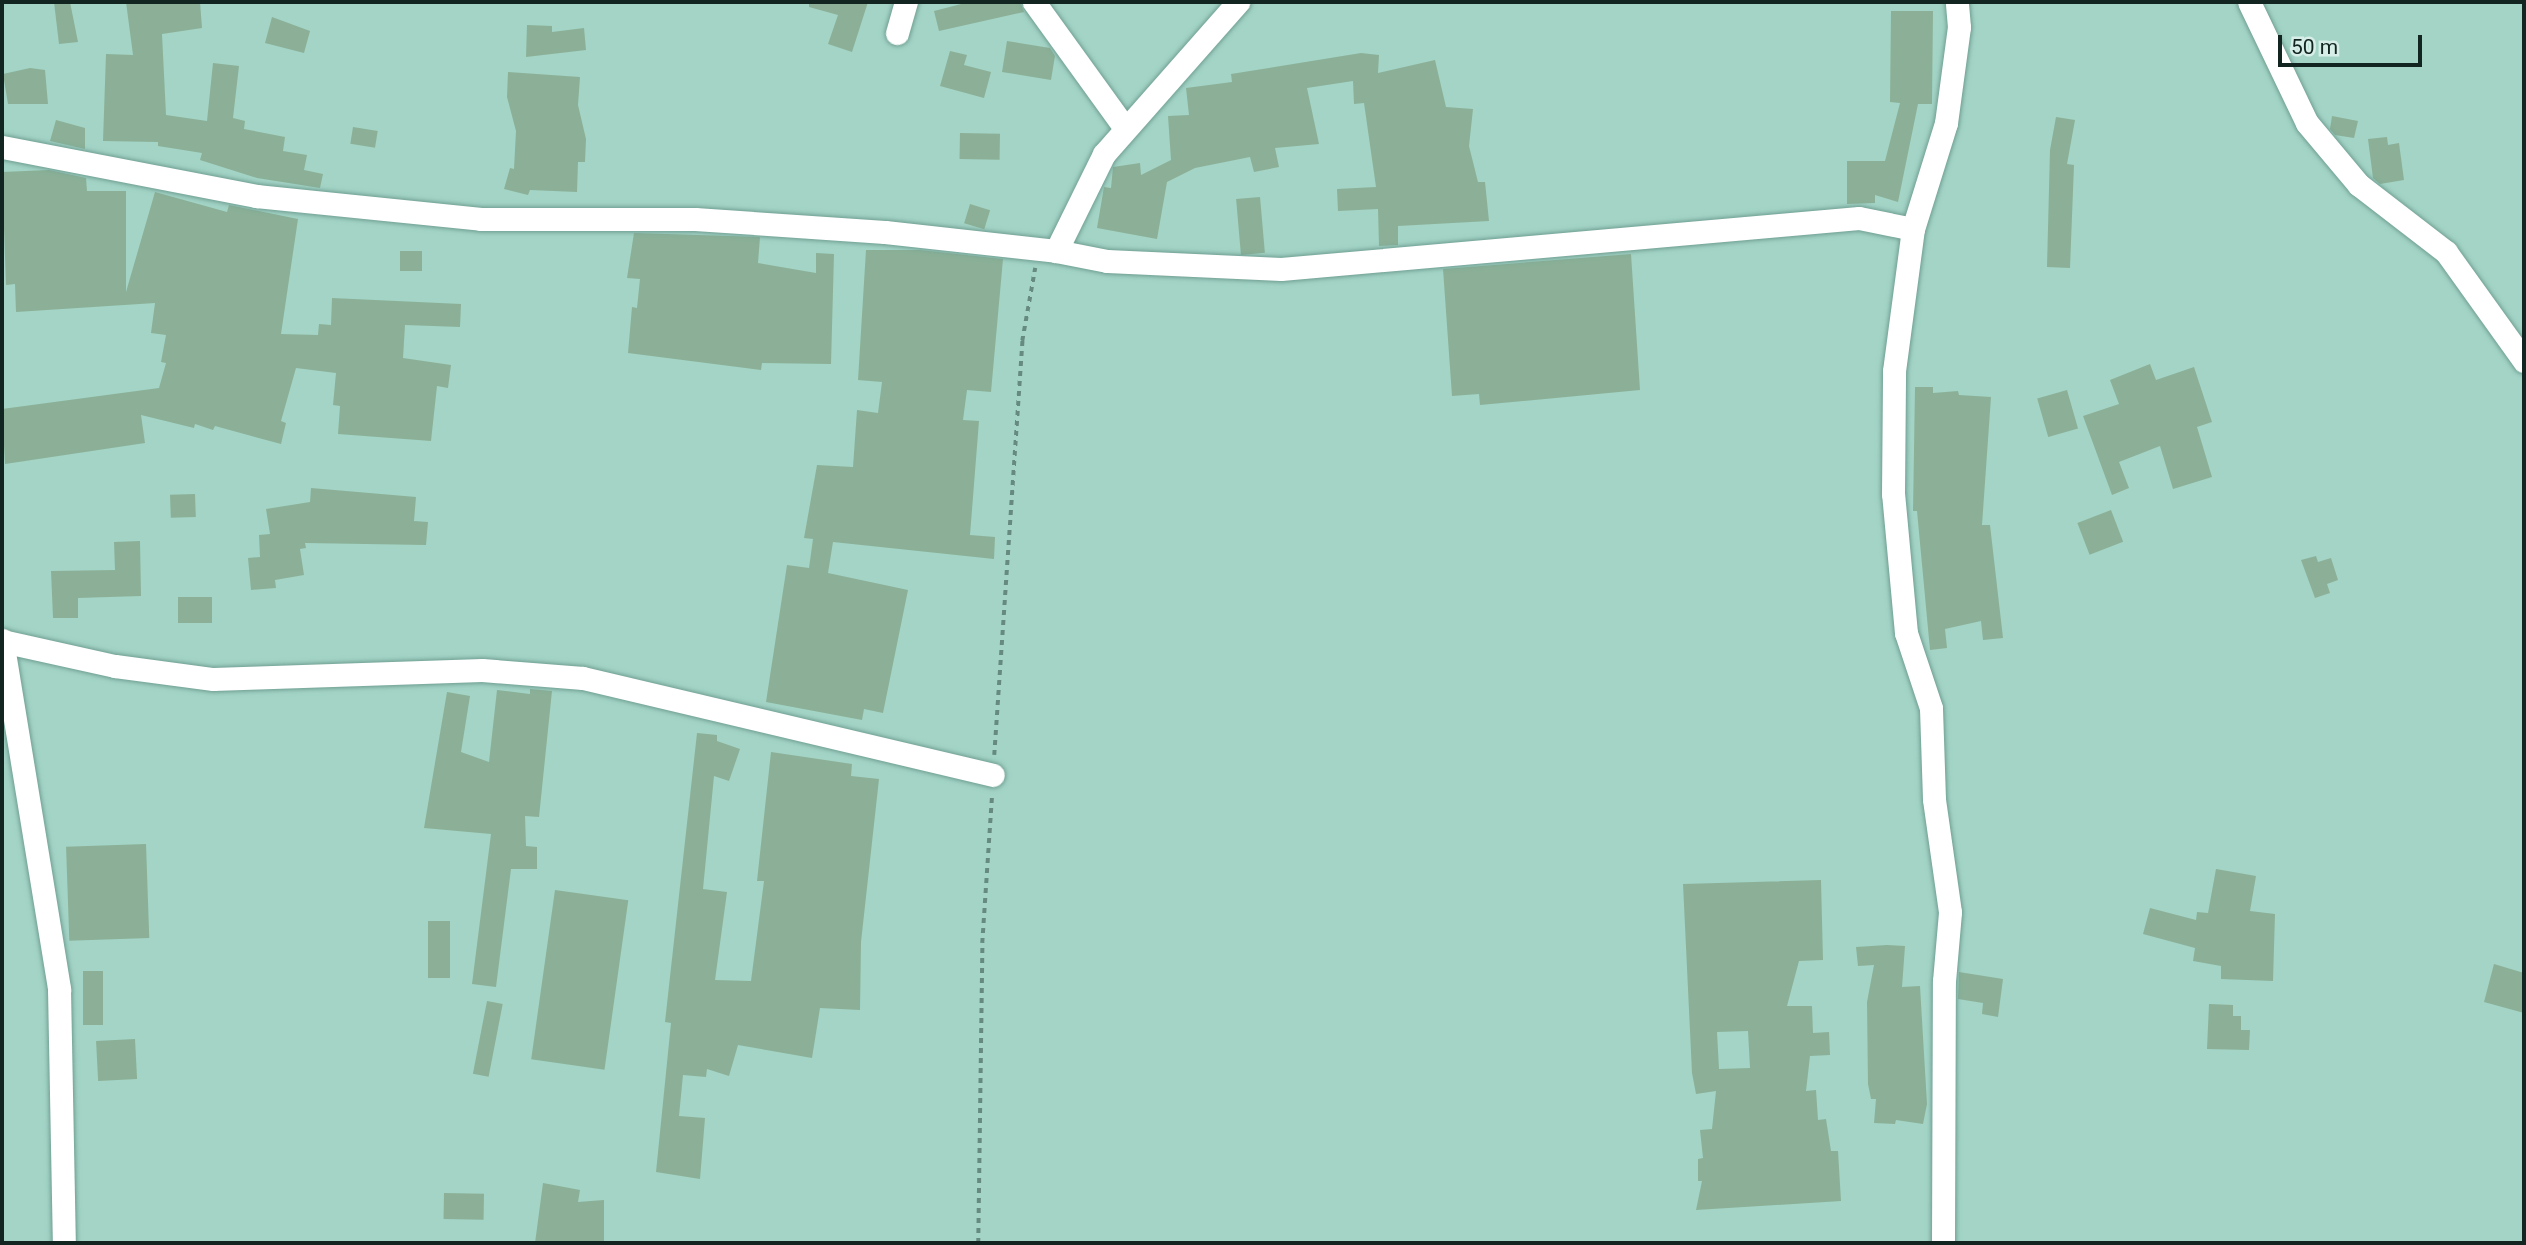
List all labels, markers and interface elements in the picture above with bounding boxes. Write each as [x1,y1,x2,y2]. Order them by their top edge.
scale bar [2281,21,2424,65]
text: 50 m [2291,35,2338,59]

